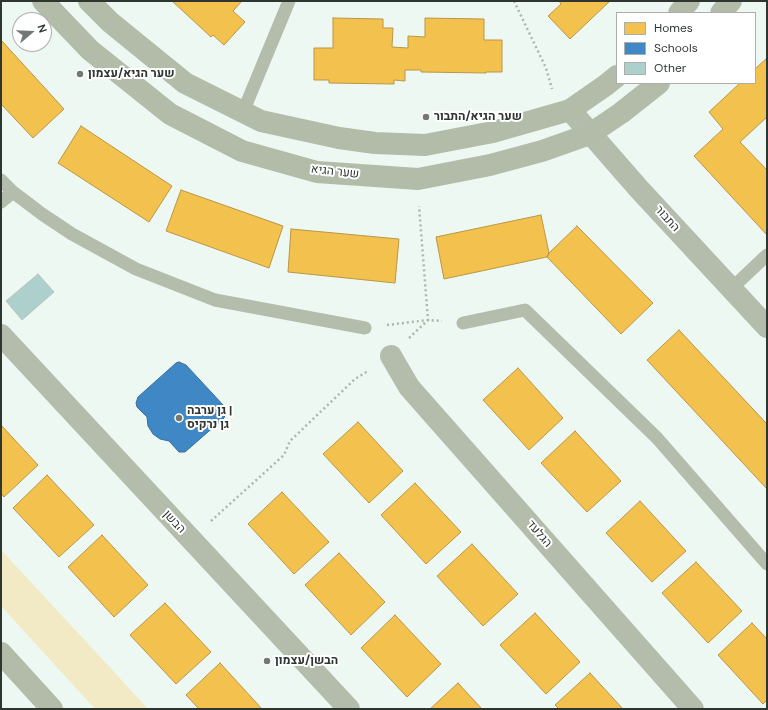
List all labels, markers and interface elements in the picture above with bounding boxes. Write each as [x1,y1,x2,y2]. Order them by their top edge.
north arrow [12,12,52,52]
legend [616,12,756,84]
text: Homes [654,20,693,36]
text: N [34,22,50,34]
text: Schools [654,40,698,56]
text: Other [654,60,686,76]
place label: שער הגיא/עצמון [88,67,175,81]
marker: שער הגיא/עצמון [75,69,85,79]
place label: שער הגיא/התבור [434,110,522,124]
marker: שער הגיא/התבור [421,112,431,122]
street label: שער הגיא [310,162,360,182]
street label: התבור [652,203,682,235]
place label: גן ערבה | גן נרקיס [187,404,232,432]
marker: גן ערבה | גן נרקיס [174,413,184,423]
street label: הבשן [160,507,188,537]
street label: הגלעד [523,518,555,550]
place label: הבשן/עצמון [275,654,338,668]
marker: הבשן/עצמון [262,656,272,666]

